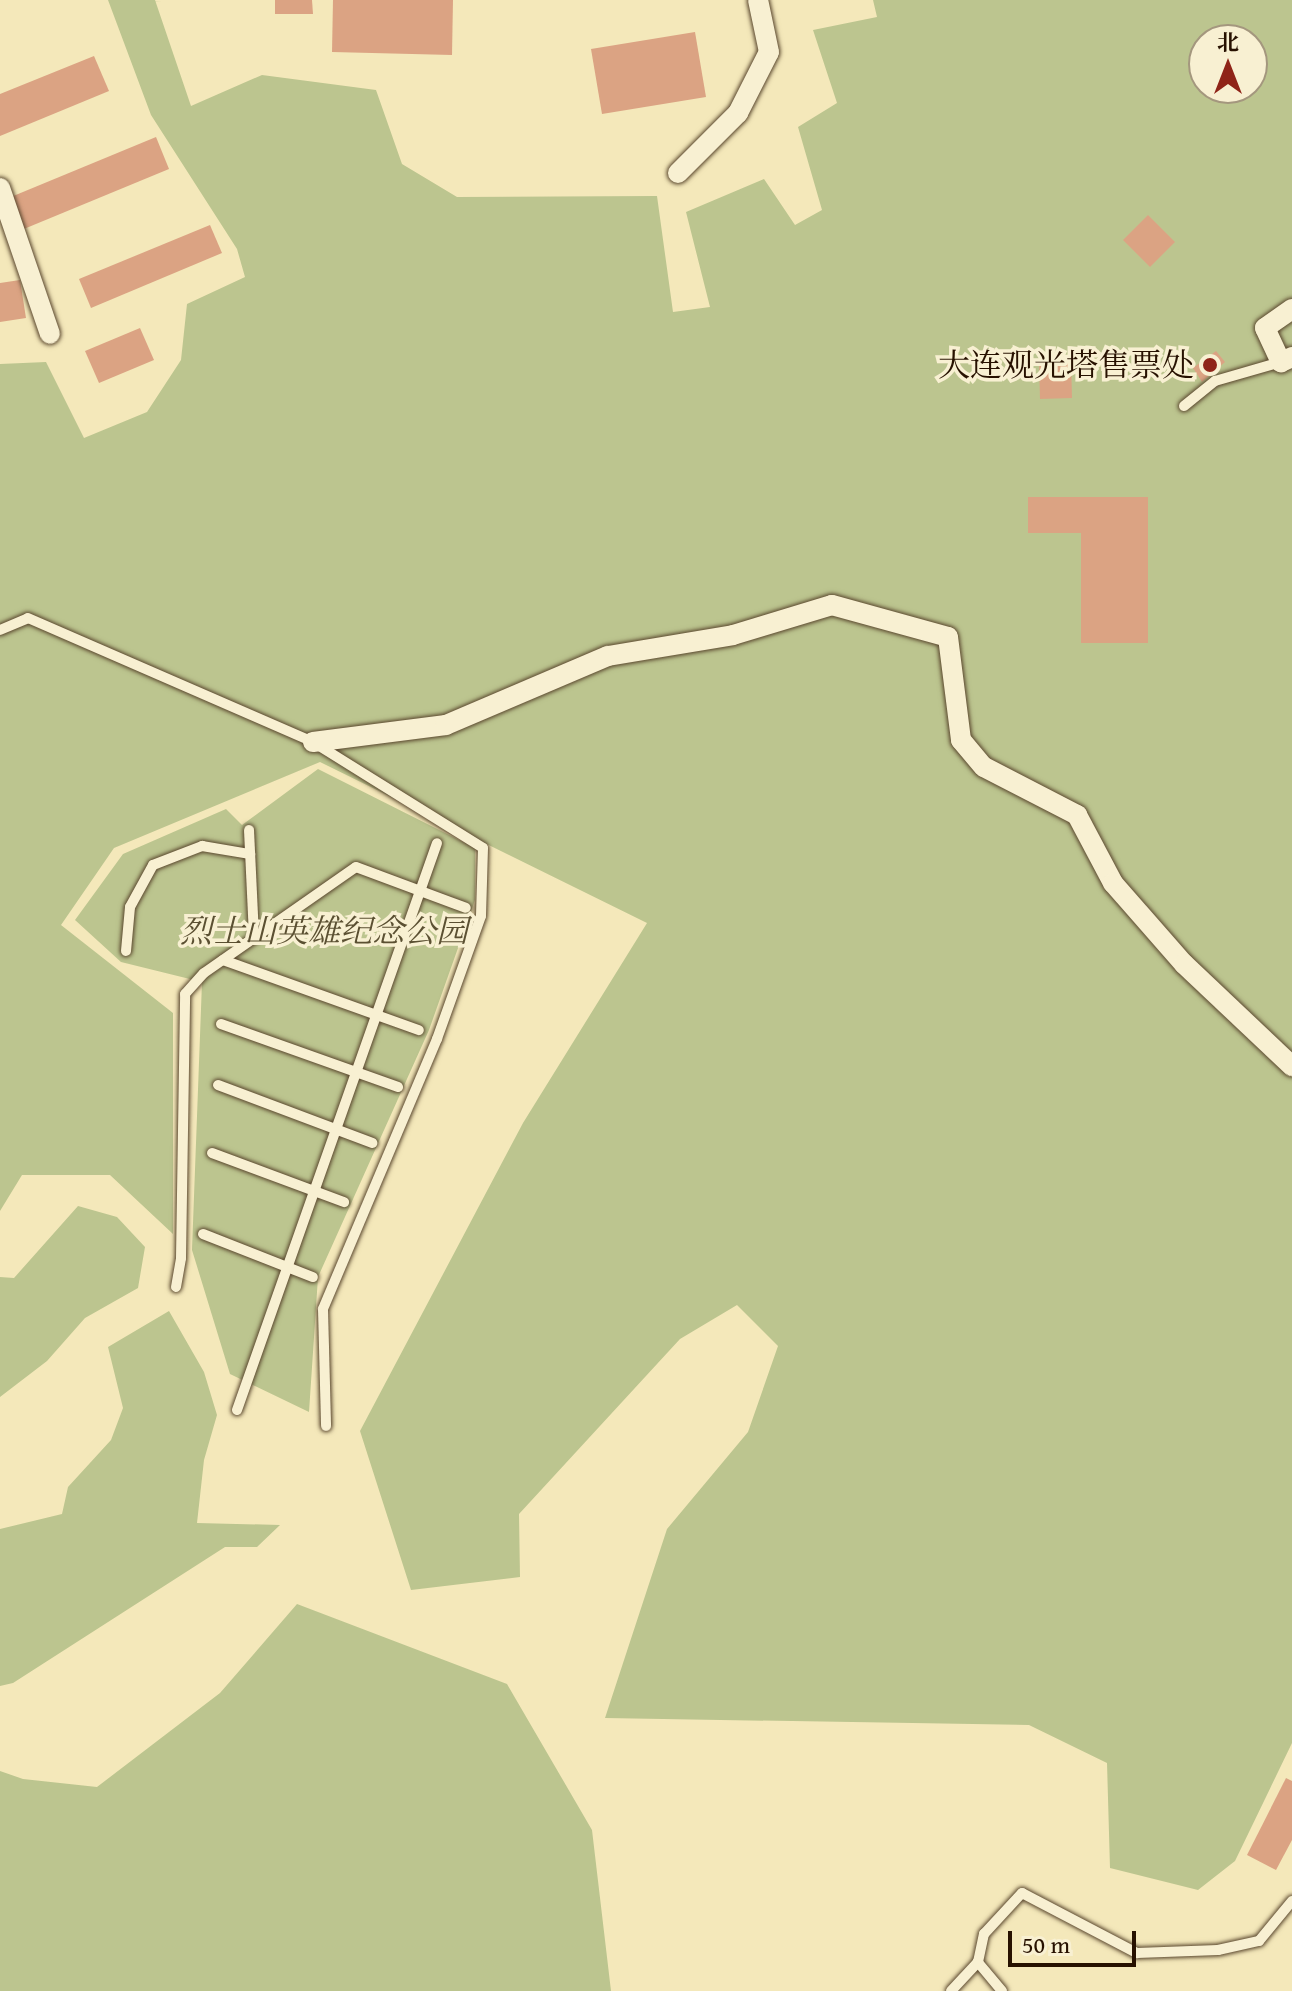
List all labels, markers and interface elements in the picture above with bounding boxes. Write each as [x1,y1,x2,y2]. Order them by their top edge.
north arrow [1188,24,1268,104]
text: 北 [1217,26,1239,58]
place label: 大连观光塔售票处 [938,346,1194,384]
marker: 大连观光塔售票处 [1201,356,1219,374]
park label: 烈士山英雄纪念公园 [180,912,468,950]
scale bar [1012,1915,1140,1965]
text: 50 m [1022,1927,1070,1962]

